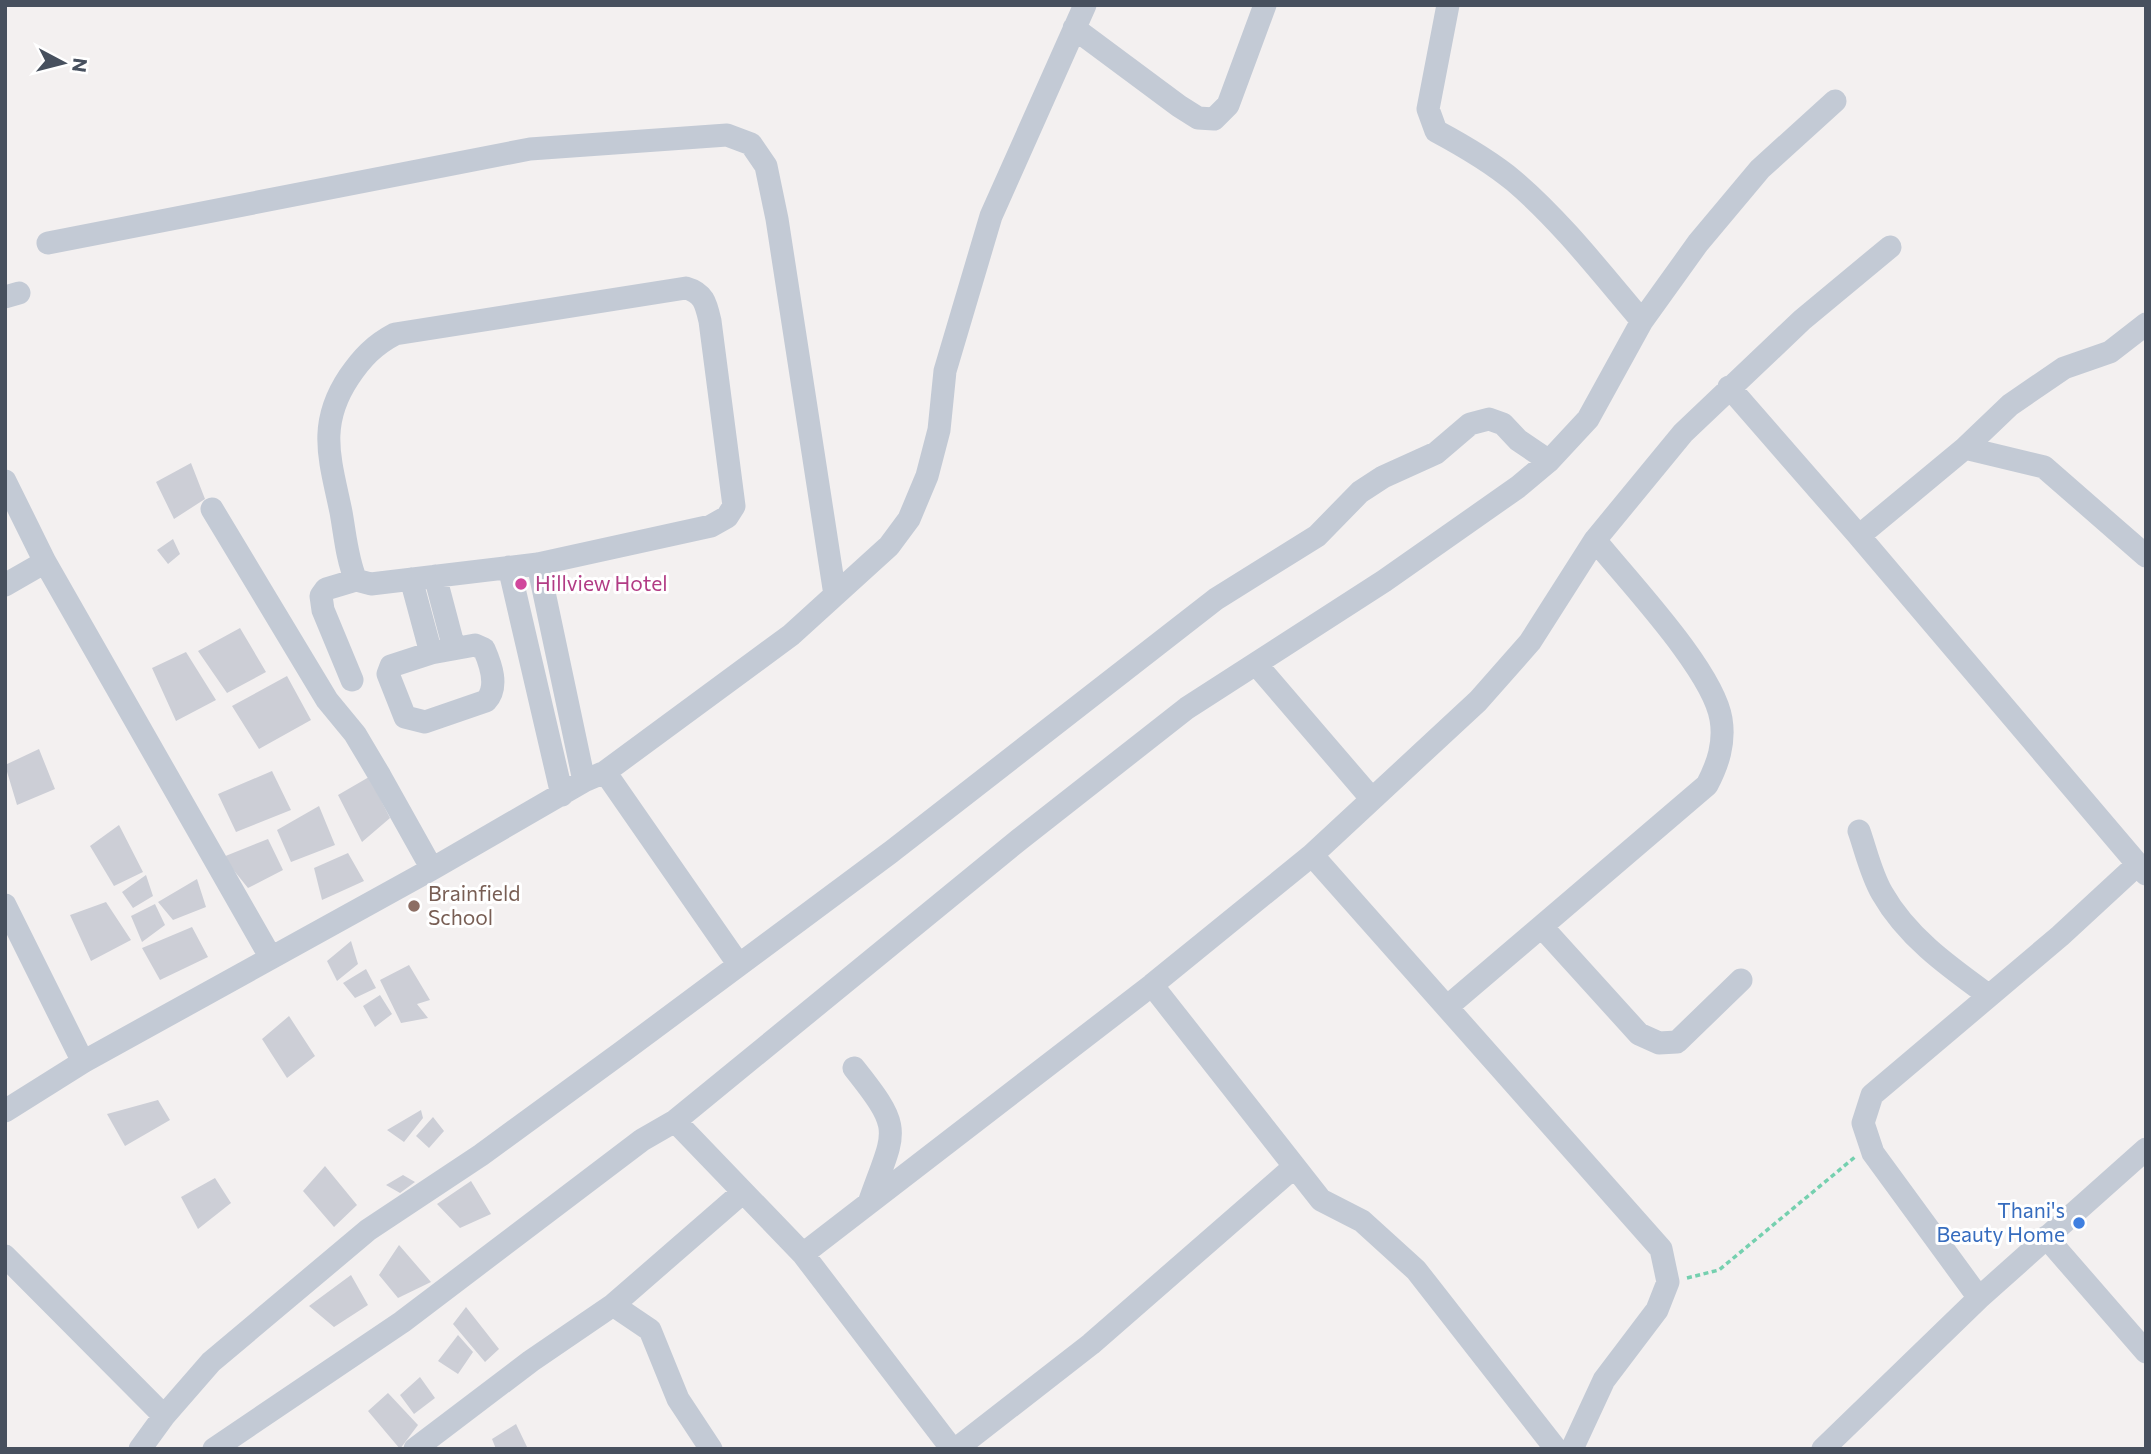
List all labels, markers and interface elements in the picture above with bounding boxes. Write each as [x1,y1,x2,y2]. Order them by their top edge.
north arrow [28,28,98,98]
text: N [68,57,93,74]
place label: Hillview Hotel [535,570,668,595]
marker: Hillview Hotel [513,576,529,592]
place label: Brainfield School [428,880,520,929]
marker: Brainfield School [406,898,422,914]
place label: Thani's Beauty Home [1936,1197,2065,1246]
marker: Thani's Beauty Home [2071,1215,2087,1231]

